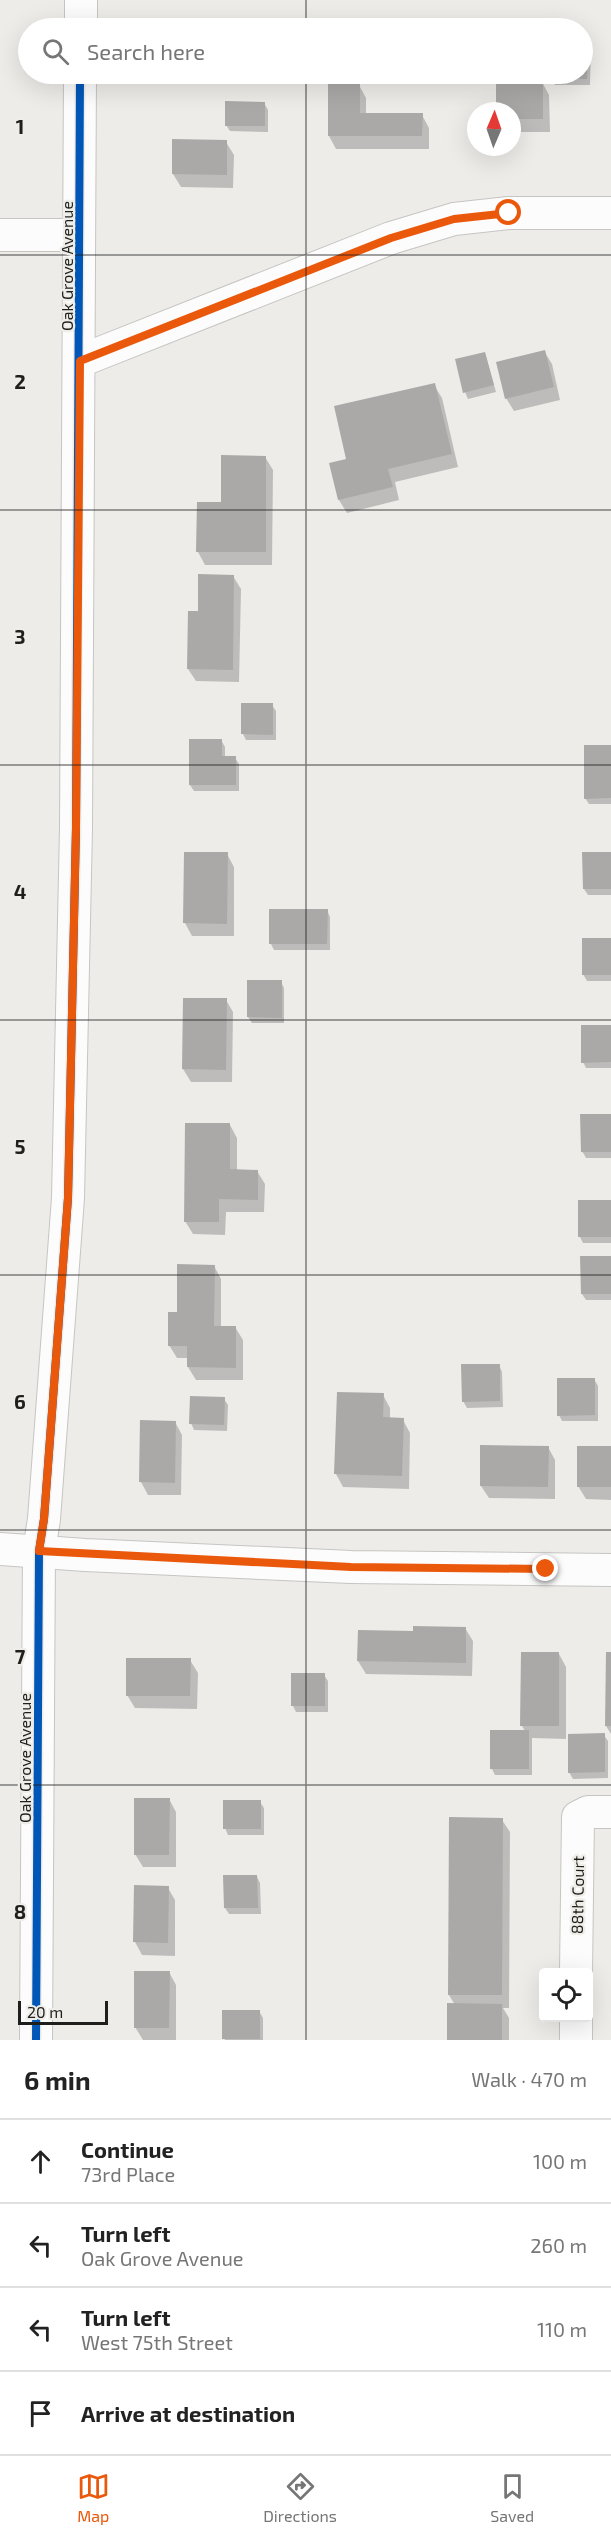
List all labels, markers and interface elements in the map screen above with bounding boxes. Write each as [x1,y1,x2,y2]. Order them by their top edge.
search box [18,18,593,84]
icon: search [39,35,72,68]
text: Search here [87,38,205,64]
north arrow [467,102,521,156]
text: 1 [16,114,24,138]
route start [495,199,521,225]
street label: Oak Grove Avenue [57,201,76,331]
text: 2 [14,369,26,393]
text: 3 [14,624,26,648]
text: 4 [14,879,27,903]
text: 5 [14,1134,26,1158]
text: 6 [14,1389,26,1413]
route end [532,1555,558,1581]
text: 7 [15,1644,26,1668]
street label: Oak Grove Avenue [15,1693,34,1823]
street label: 88th Court [567,1856,587,1934]
text: 8 [14,1899,26,1923]
map controls [539,1968,593,2022]
button: locate [539,1968,593,2022]
scale bar [18,1998,108,2026]
text: 20 m [27,2002,63,2021]
text: 6 min [24,2064,91,2095]
text: Walk · 470 m [471,2067,587,2091]
text: Continue [81,2136,174,2162]
icon: ahead [24,2145,57,2178]
text: 100 m [533,2149,587,2173]
text: 73rd Place [81,2162,175,2186]
text: Turn left [81,2220,170,2246]
icon: left [24,2229,57,2262]
text: 260 m [530,2233,587,2257]
text: Oak Grove Avenue [81,2246,244,2270]
text: Turn left [81,2304,170,2330]
icon: left [24,2313,57,2346]
text: 110 m [537,2317,587,2341]
text: West 75th Street [81,2330,233,2354]
icon: arrive [24,2397,57,2430]
text: Arrive at destination [81,2400,295,2426]
tab: Map [77,2470,110,2525]
tab: Directions [263,2470,337,2525]
tab: Saved [490,2470,534,2525]

